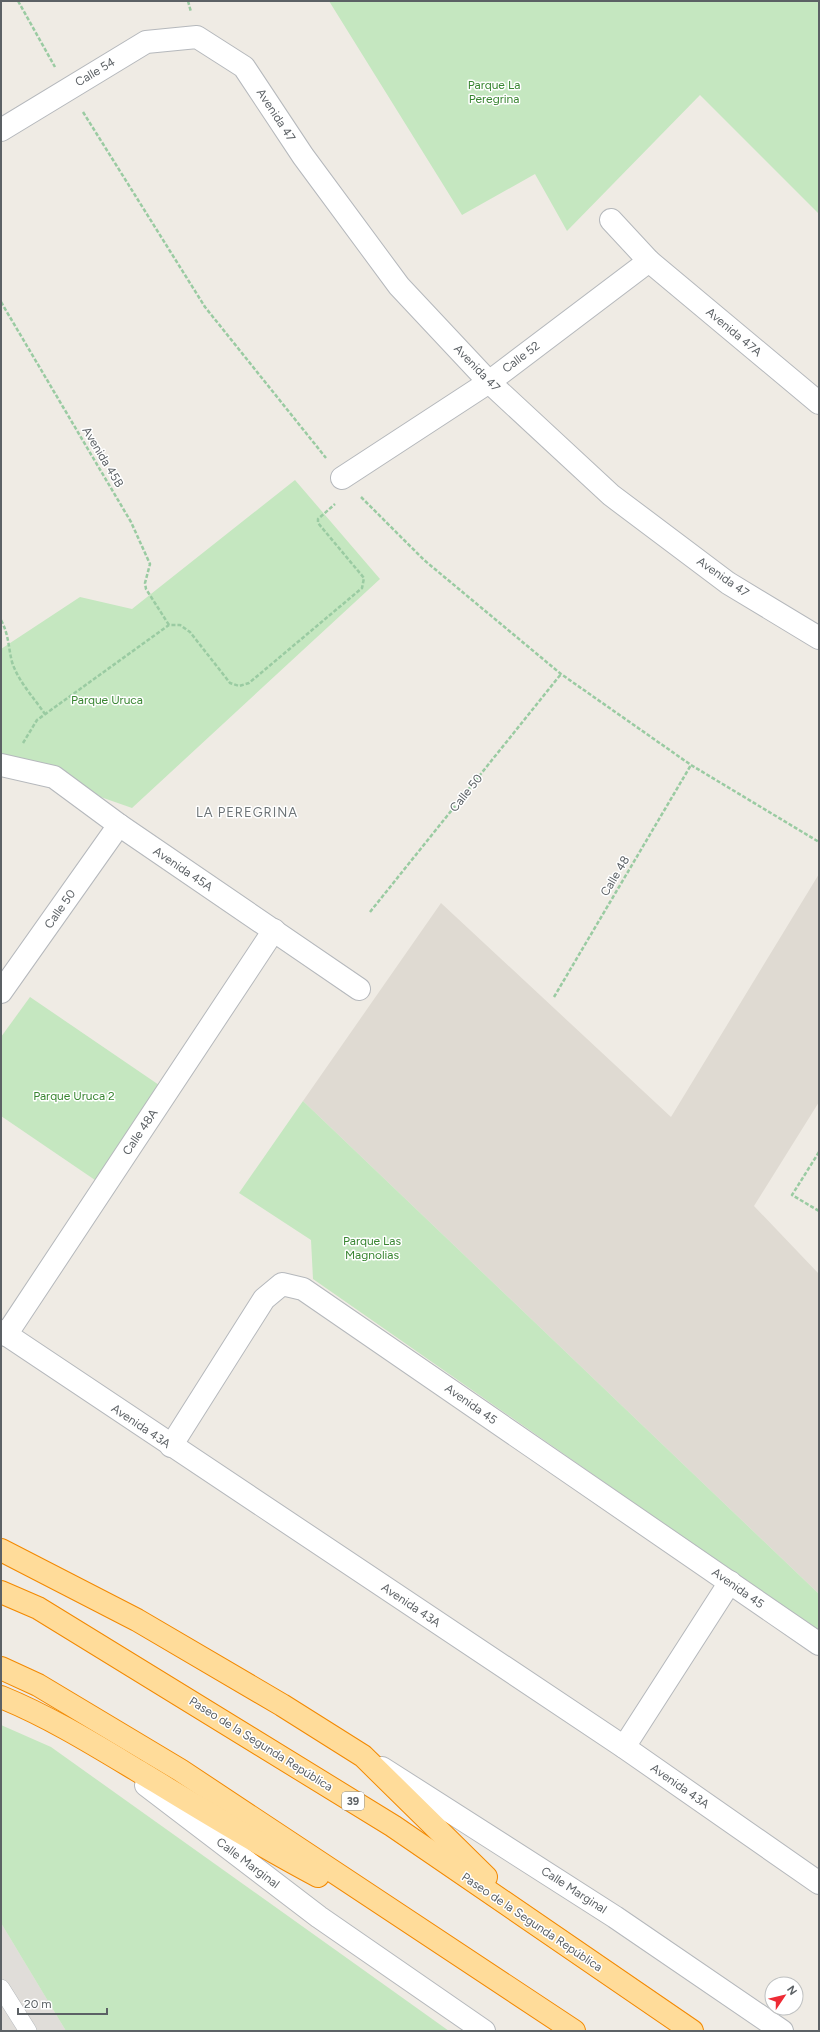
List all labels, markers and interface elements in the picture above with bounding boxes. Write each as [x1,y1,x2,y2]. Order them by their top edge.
street label: Calle 54 [73,54,118,89]
park label: Parque La Peregrina [468,78,520,106]
street label: Avenida 47 [254,86,299,144]
street label: Avenida 47A [703,305,765,359]
street label: Calle 52 [500,338,542,376]
street label: Avenida 47 [451,342,503,395]
street label: Avenida 45B [80,424,126,490]
street label: Avenida 47 [694,554,752,600]
park label: Parque Uruca [71,693,143,707]
street label: Calle 50 [447,771,486,815]
district label: LA PEREGRINA [196,805,298,820]
street label: Avenida 45A [151,844,215,894]
street label: Calle 48 [598,853,632,899]
street label: Calle 50 [42,887,79,931]
park label: Parque Uruca 2 [33,1089,115,1103]
street label: Calle 48A [120,1106,160,1158]
park label: Parque Las Magnolias [343,1234,401,1262]
street label: Avenida 45 [442,1381,500,1427]
street label: Avenida 43A [109,1401,173,1451]
street label: Avenida 45 [709,1565,767,1611]
street label: Avenida 43A [379,1580,443,1630]
street label: Paseo de la Segunda República [187,1694,335,1794]
street label: Avenida 43A [648,1761,712,1811]
road number: 39 [342,1792,364,1810]
street label: Calle Marginal [214,1835,282,1891]
street label: Calle Marginal [539,1864,609,1916]
street label: Paseo de la Segunda República [459,1870,605,1974]
north arrow [764,1976,804,2016]
text: N [784,1983,800,1998]
scale bar [18,1990,107,2016]
text: 20 m [24,1997,52,2011]

